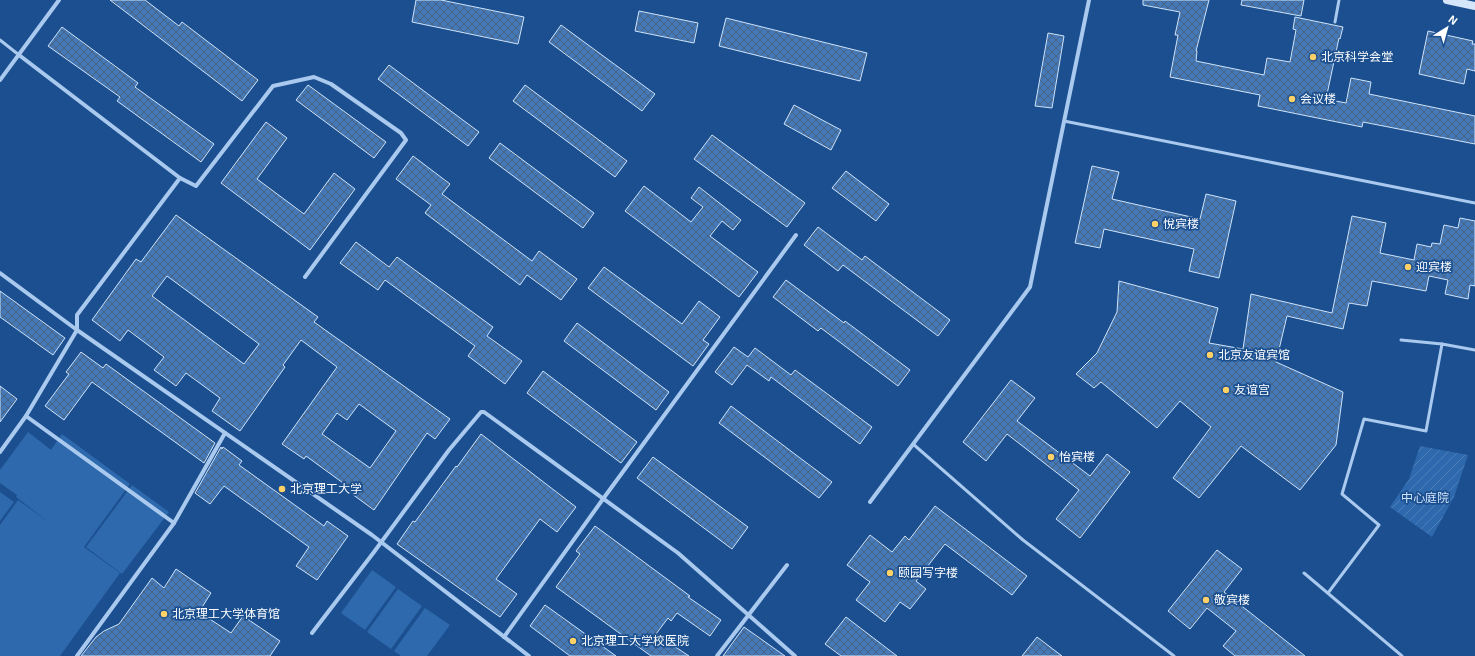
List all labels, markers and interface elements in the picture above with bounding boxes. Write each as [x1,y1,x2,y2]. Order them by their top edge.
north arrow [1427,8,1467,48]
text: N [1446,12,1460,27]
place label: 北京科学会堂 [1321,49,1393,63]
marker: 北京科学会堂 [1308,52,1318,62]
place label: 会议楼 [1300,91,1336,105]
marker: 会议楼 [1287,94,1297,104]
place label: 悅宾楼 [1163,216,1199,230]
marker: 悅宾楼 [1150,219,1160,229]
place label: 迎宾楼 [1416,259,1452,273]
marker: 迎宾楼 [1403,262,1413,272]
place label: 北京友谊宾馆 [1218,347,1290,361]
marker: 北京友谊宾馆 [1205,350,1215,360]
place label: 友谊宫 [1234,382,1270,396]
marker: 友谊宫 [1221,385,1231,395]
place label: 怡宾楼 [1059,449,1095,463]
marker: 怡宾楼 [1046,452,1056,462]
place label: 北京理工大学 [290,481,362,495]
marker: 北京理工大学 [277,484,287,494]
park label: 中心庭院 [1401,490,1449,504]
place label: 颐园写字楼 [898,565,958,579]
marker: 颐园写字楼 [885,568,895,578]
place label: 敬宾楼 [1214,592,1250,606]
marker: 敬宾楼 [1201,595,1211,605]
place label: 北京理工大学体育馆 [172,606,280,620]
marker: 北京理工大学体育馆 [159,609,169,619]
place label: 北京理工大学校医院 [581,633,689,647]
marker: 北京理工大学校医院 [568,636,578,646]

